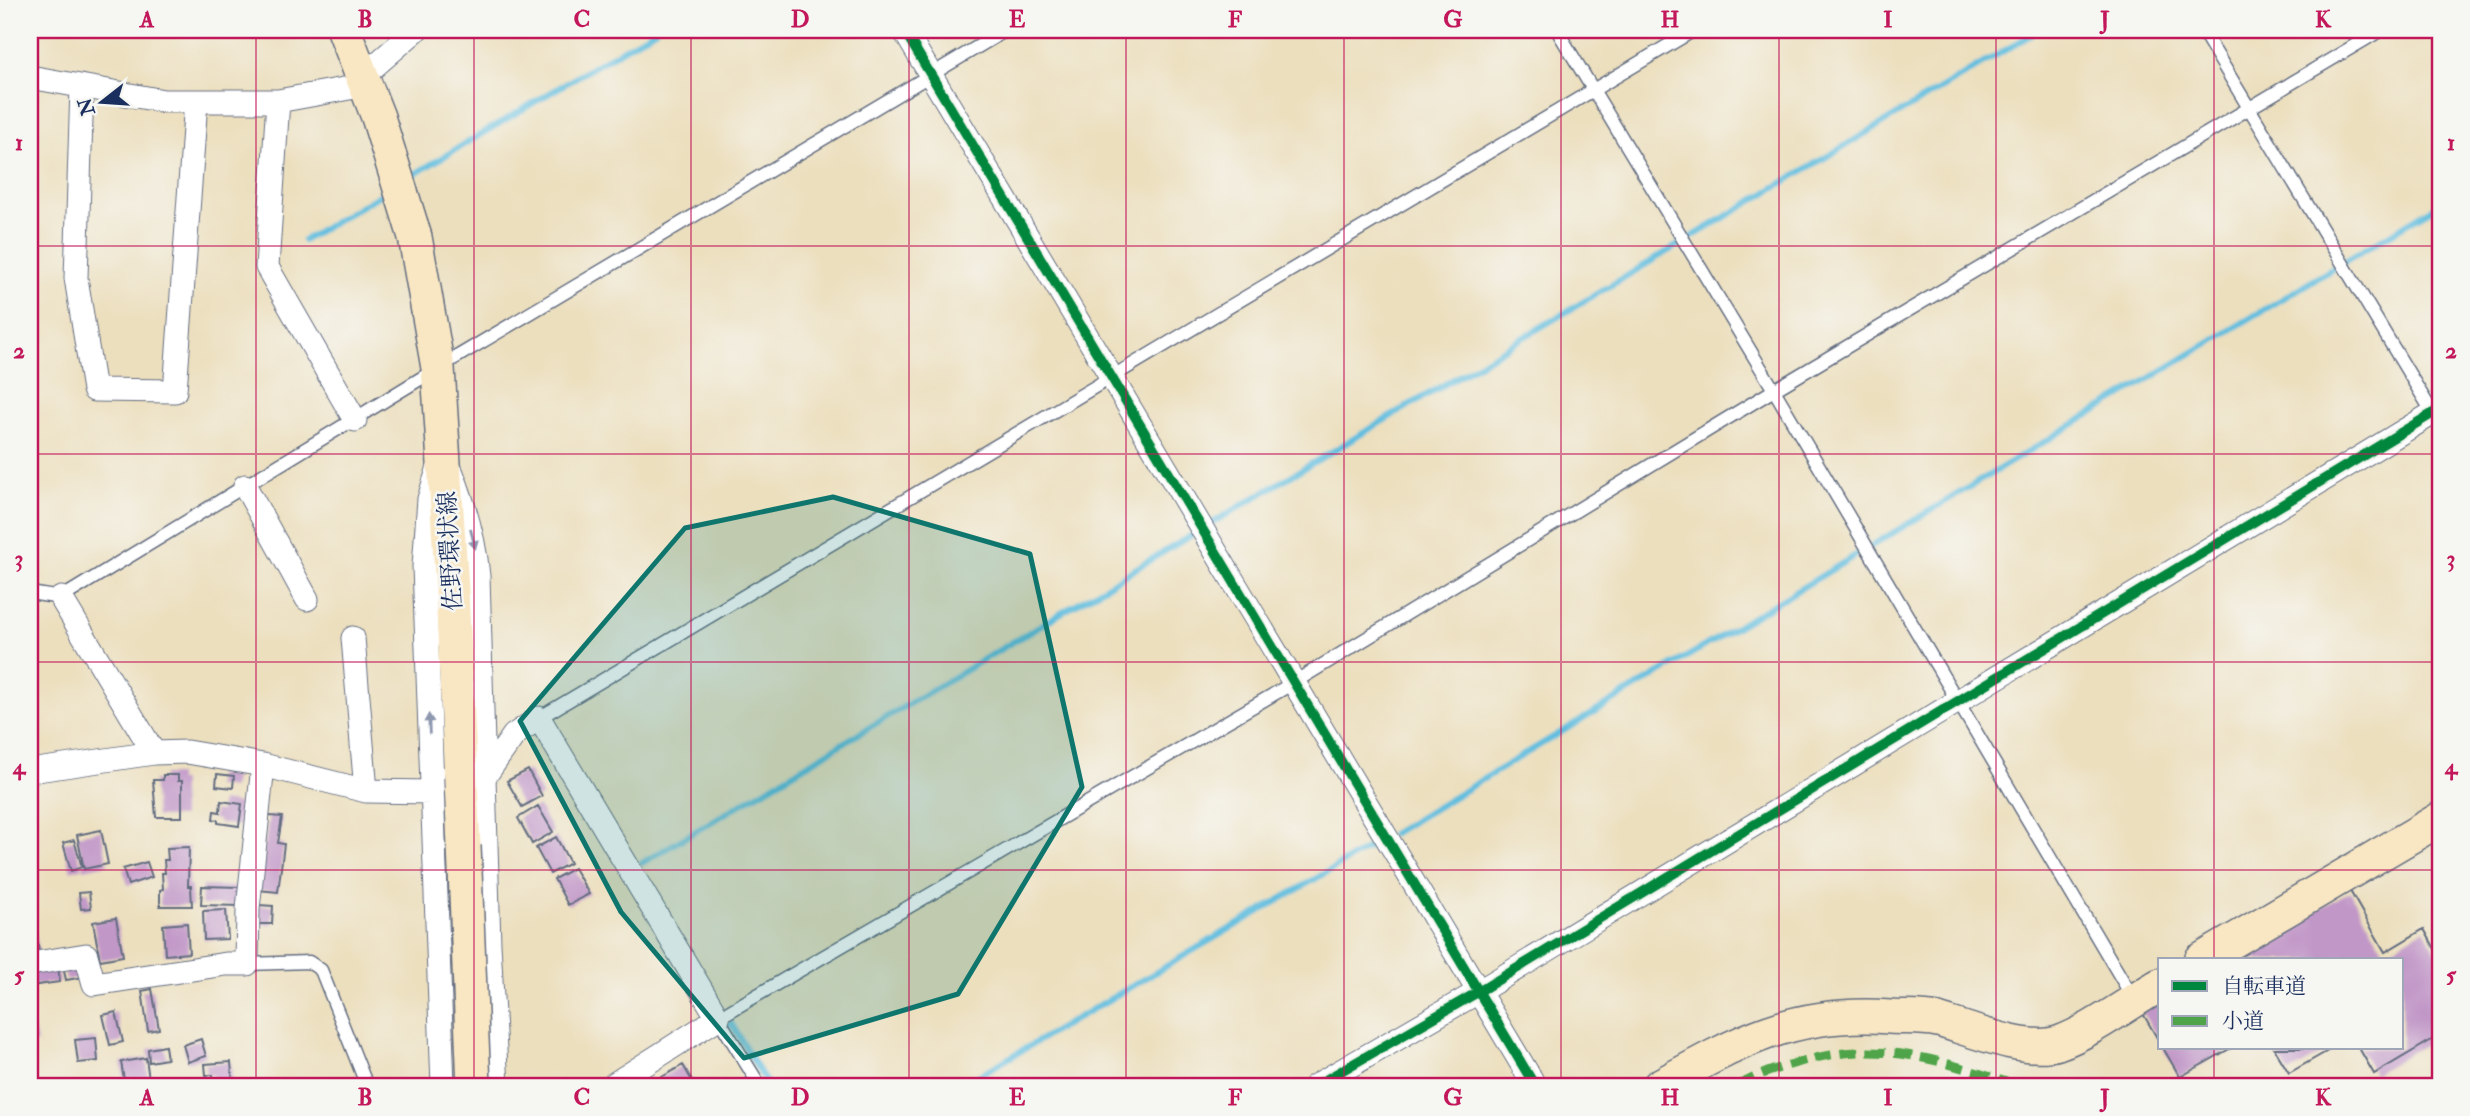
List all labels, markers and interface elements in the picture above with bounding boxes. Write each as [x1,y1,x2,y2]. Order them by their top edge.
text: A [139,5,155,34]
text: B [357,5,373,34]
text: C [574,5,590,34]
text: D [791,5,809,34]
text: E [1009,5,1026,34]
text: F [1228,5,1243,34]
text: G [1443,5,1463,34]
text: H [1661,5,1680,34]
text: I [1883,5,1893,34]
text: J [2099,5,2110,35]
text: K [2315,5,2332,34]
north arrow [66,66,136,136]
text: N [72,94,101,119]
text: 1 [15,128,23,157]
text: 1 [2447,128,2455,157]
text: 2 [13,336,25,365]
text: 2 [2445,336,2457,365]
street label: 佐野環状線 [432,490,469,612]
one-way arrow [468,528,479,550]
text: 3 [15,544,23,573]
text: 3 [2447,544,2455,573]
one-way arrow [423,713,434,735]
text: 4 [12,752,27,781]
text: 4 [2444,752,2459,781]
legend [2158,958,2404,1050]
text: 5 [14,960,25,989]
text: 5 [2446,960,2457,989]
text: 自転車道 [2222,973,2306,1000]
text: 小道 [2222,1008,2264,1035]
text: A [139,1083,155,1112]
text: B [357,1083,373,1112]
text: C [574,1083,590,1112]
text: D [791,1083,809,1112]
text: E [1009,1083,1026,1112]
text: F [1228,1083,1243,1112]
text: G [1443,1083,1463,1112]
text: H [1661,1083,1680,1112]
text: I [1883,1083,1893,1112]
text: J [2099,1083,2110,1113]
text: K [2315,1083,2332,1112]

